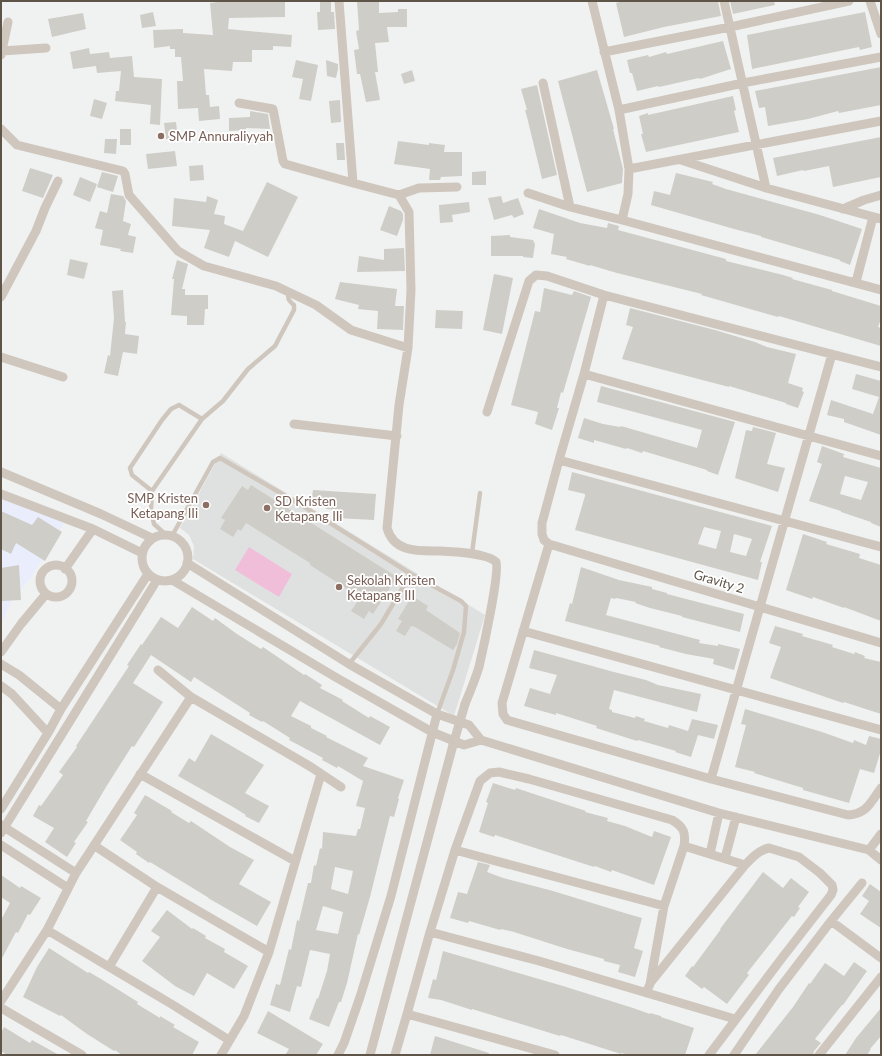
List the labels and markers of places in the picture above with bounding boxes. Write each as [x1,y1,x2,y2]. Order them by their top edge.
place label: SMP Annuraliyyah [169,128,273,144]
marker: SMP Annuraliyyah [156,131,166,141]
place label: SMP Kristen Ketapang IIi [127,490,198,521]
place label: SD Kristen Ketapang IIi [275,493,342,524]
marker: SMP Kristen Ketapang IIi [201,500,211,510]
marker: SD Kristen Ketapang IIi [262,503,272,513]
place label: Sekolah Kristen Ketapang III [347,572,435,603]
marker: Sekolah Kristen Ketapang III [334,582,344,592]

